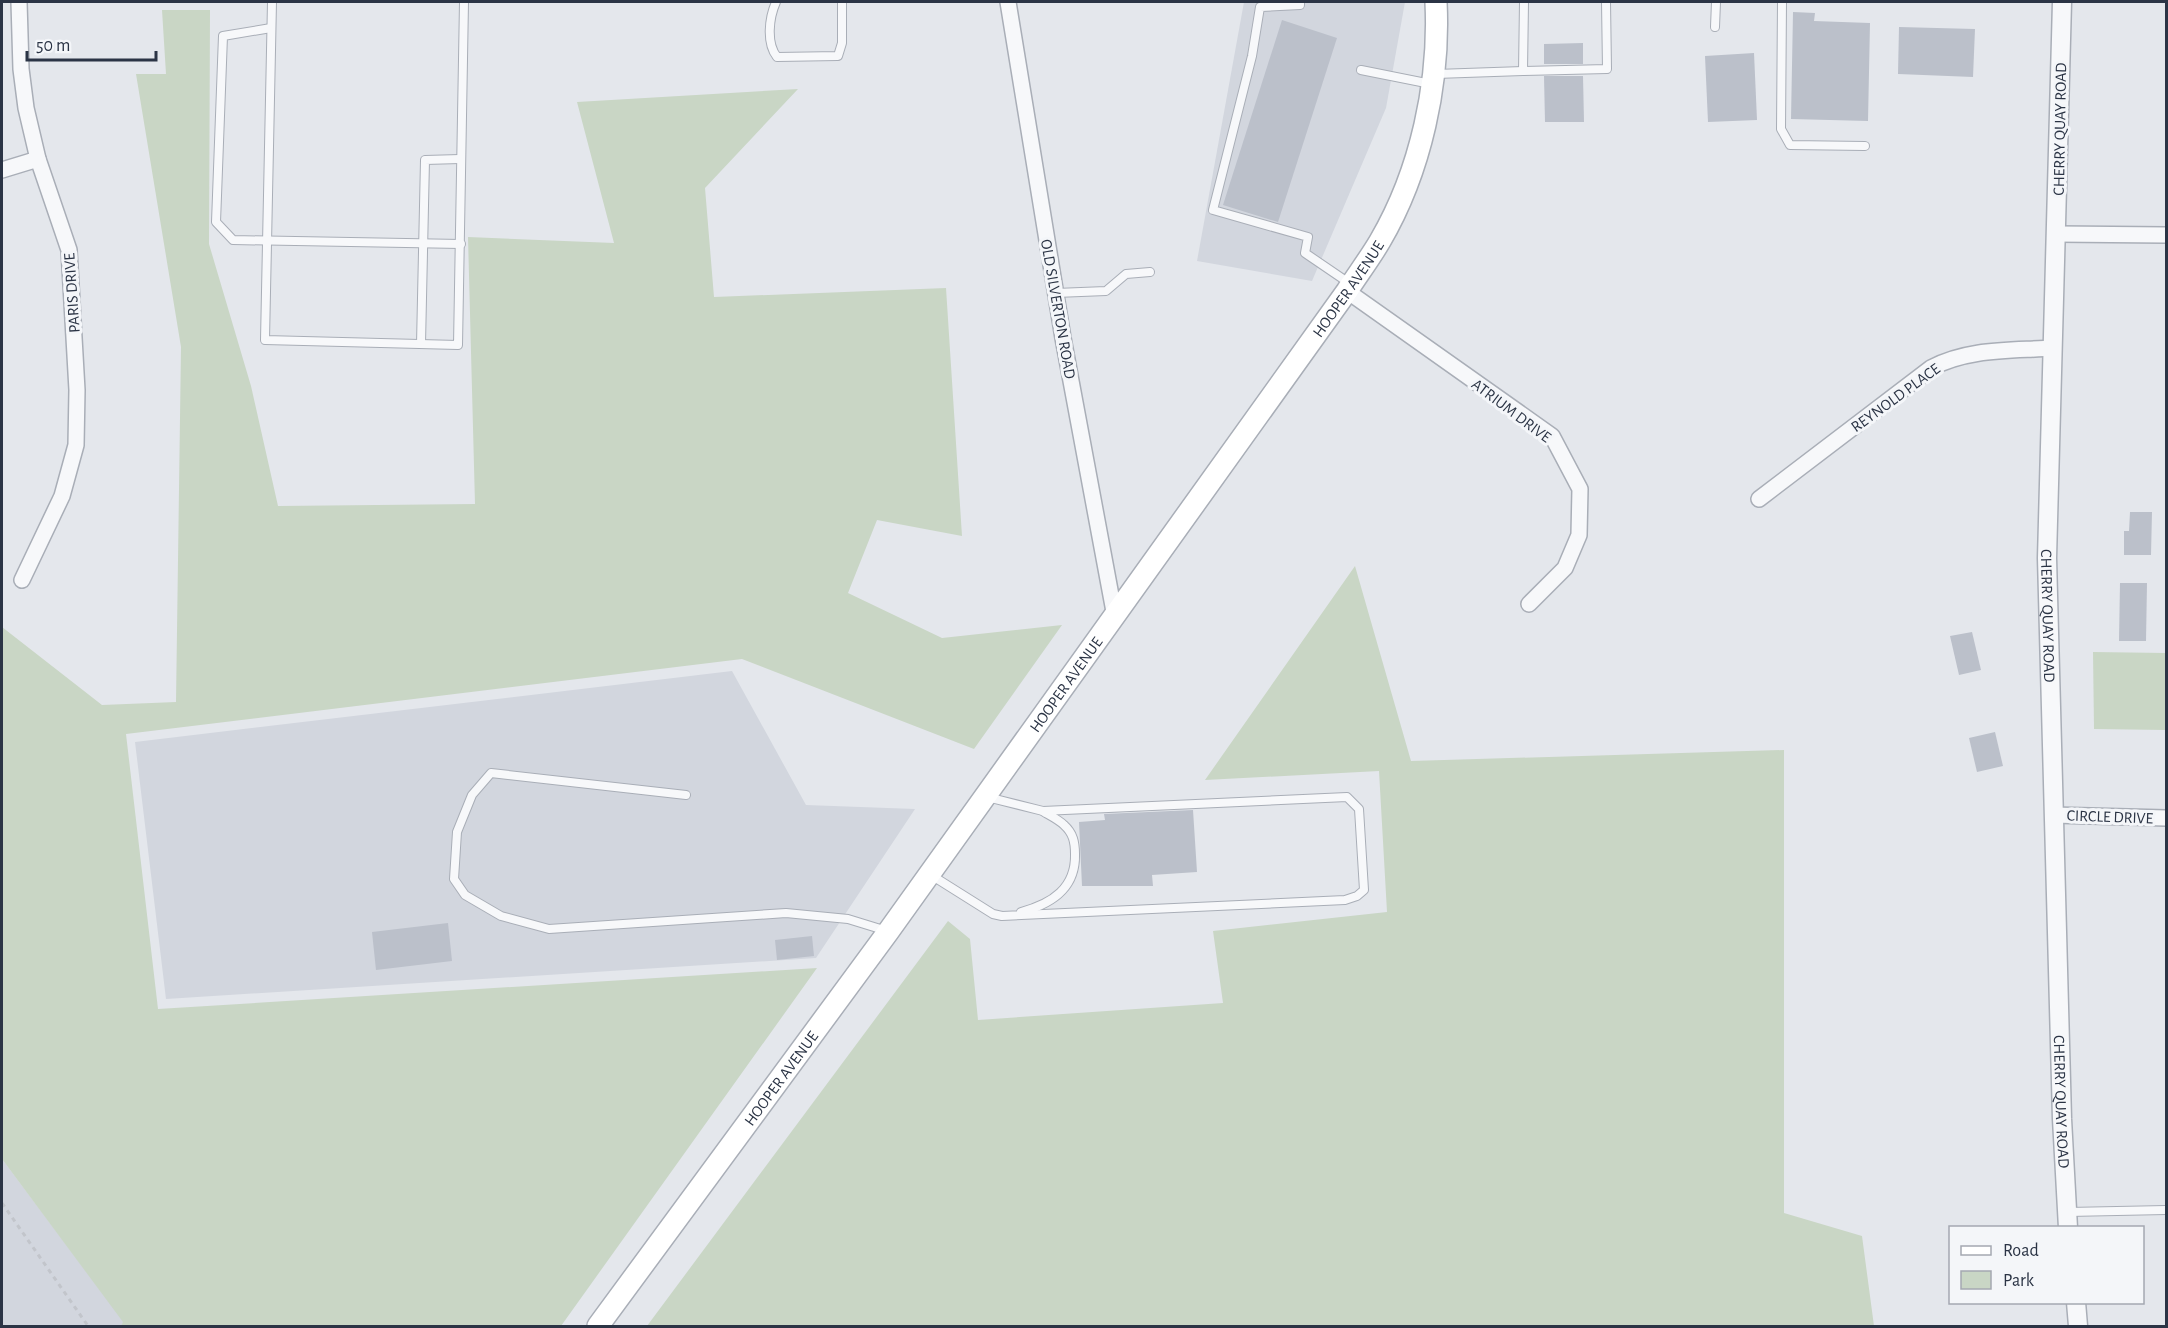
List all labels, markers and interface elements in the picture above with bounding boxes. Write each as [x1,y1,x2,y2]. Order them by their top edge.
scale bar [27,24,156,62]
text: 50 m [36,37,70,55]
street label: CHERRY QUAY ROAD [2051,62,2070,196]
street label: OLD SILVERTON ROAD [1038,238,1078,380]
street label: HOOPER AVENUE [1310,238,1387,340]
street label: PARIS DRIVE [61,252,83,333]
street label: REYNOLD PLACE [1848,360,1943,435]
street label: ATRIUM DRIVE [1469,376,1554,446]
street label: CHERRY QUAY ROAD [2038,549,2057,683]
street label: HOOPER AVENUE [1027,634,1106,735]
street label: CIRCLE DRIVE [2066,807,2154,827]
street label: HOOPER AVENUE [741,1028,821,1129]
street label: CHERRY QUAY ROAD [2051,1035,2072,1169]
legend [1949,1226,2144,1304]
text: Road [2003,1242,2039,1260]
text: Park [2003,1272,2035,1290]

